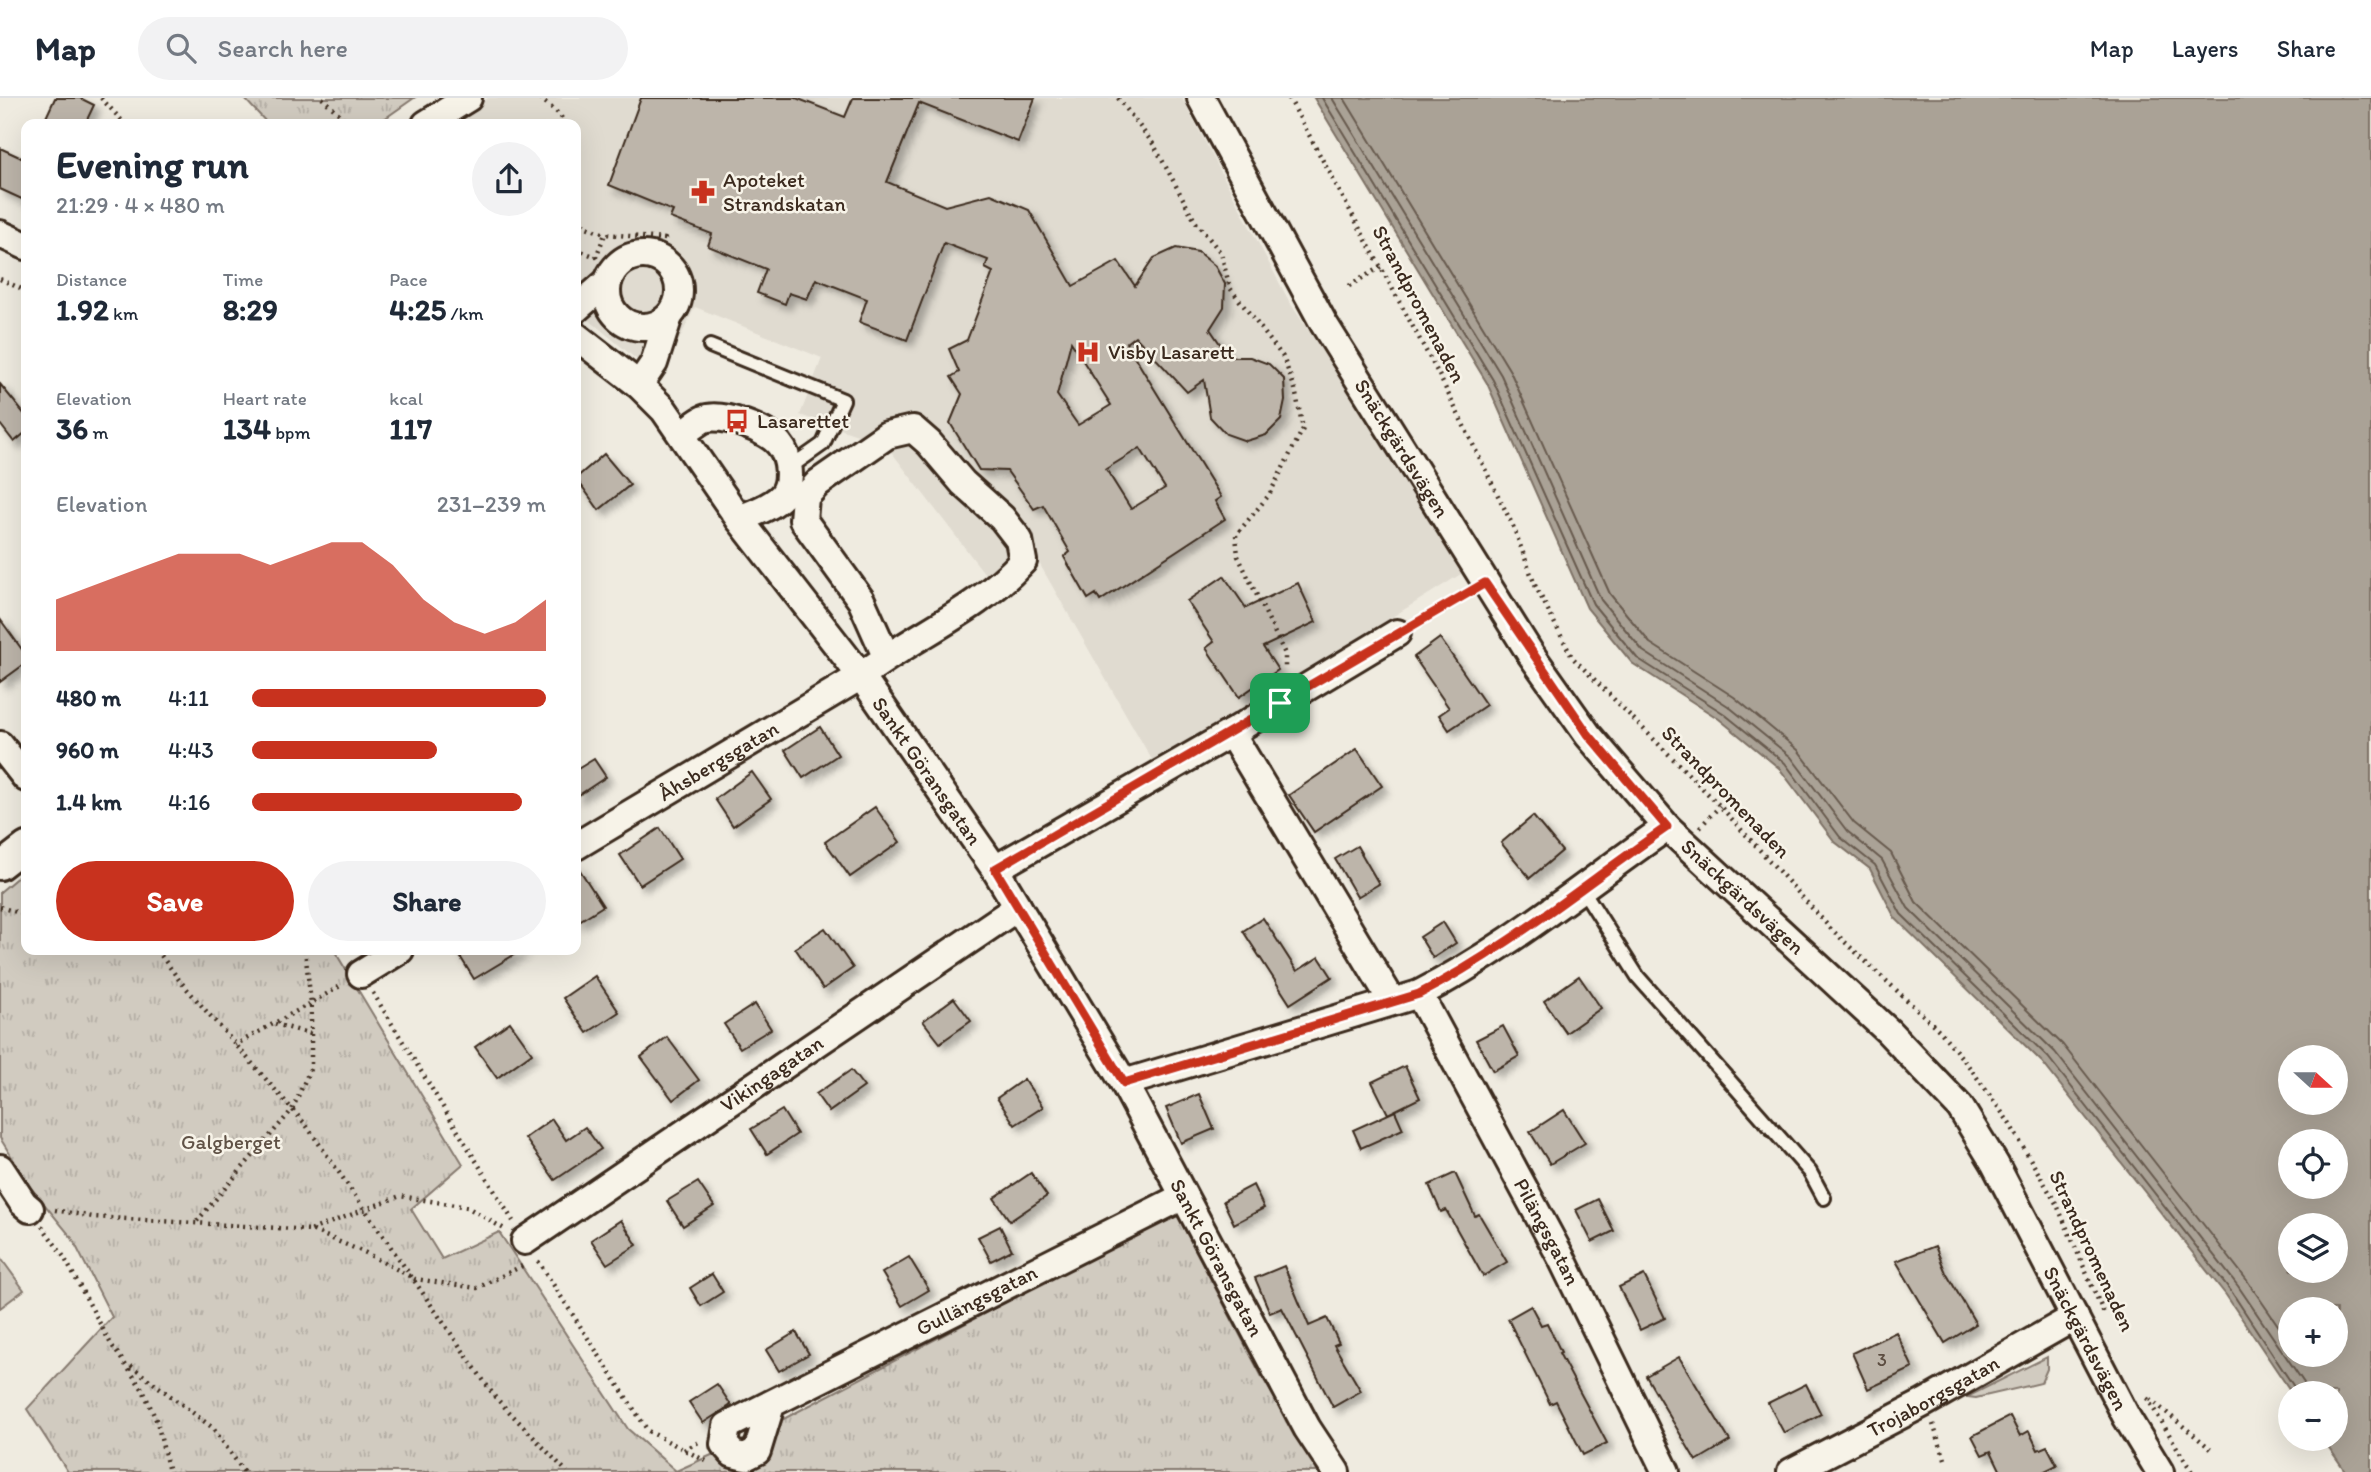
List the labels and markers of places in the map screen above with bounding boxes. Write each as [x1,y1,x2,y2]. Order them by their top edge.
place label: Apoteket Strandskatan [723,167,846,216]
pharmacy icon: Apoteket Strandskatan [689,178,717,206]
hospital icon: Visby Lasarett [1074,338,1102,366]
place label: Visby Lasarett [1108,339,1235,364]
bus stop icon: Lasarettet [723,407,751,435]
place label: Lasarettet [757,408,849,433]
pin [1250,673,1310,733]

